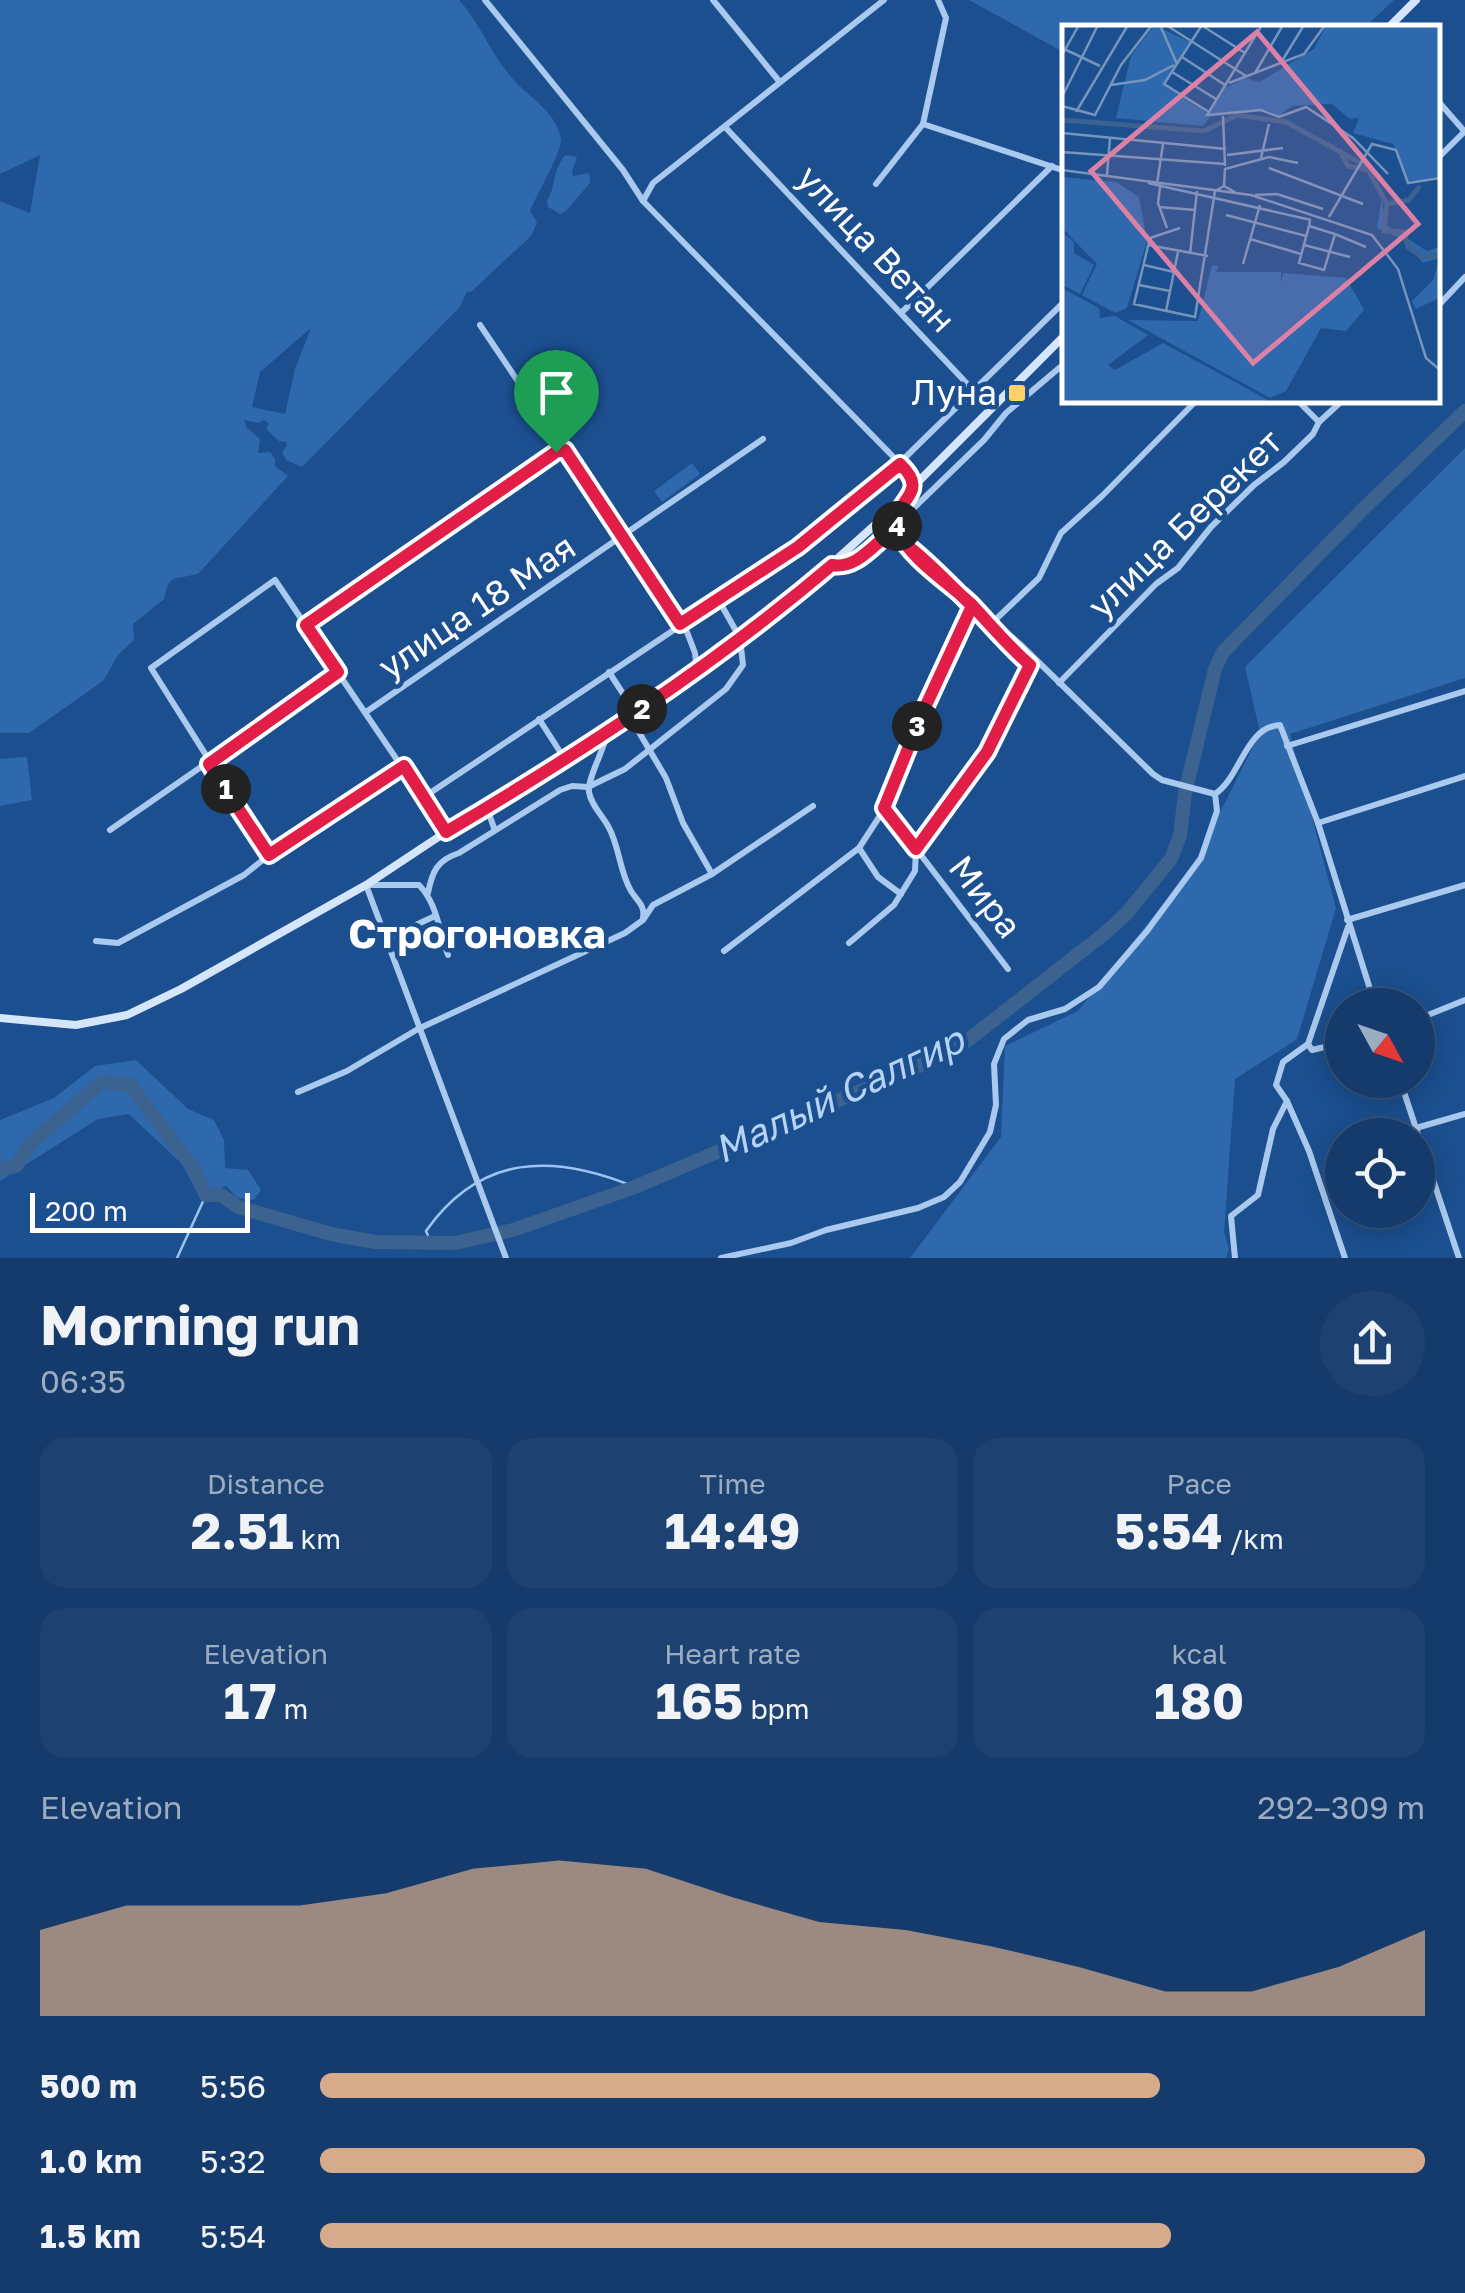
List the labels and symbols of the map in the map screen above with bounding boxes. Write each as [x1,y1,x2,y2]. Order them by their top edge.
inset map [1062,25,1440,402]
street label: улица Ветан [789,156,964,340]
pin [514,350,599,453]
place label: Луна [911,371,997,413]
marker: Луна [1006,382,1028,404]
street label: улица Берекет [1079,420,1290,626]
pin: 4 [872,501,922,551]
street label: улица 18 Мая [370,525,583,687]
pin: 2 [617,684,667,734]
pin: 3 [892,701,942,751]
pin: 1 [201,764,251,814]
street label: Мира [941,847,1031,946]
district label: Строгоновка [348,909,606,957]
north arrow [1325,988,1435,1098]
water label: Малый Салгир [706,1015,973,1171]
scale bar [30,1188,250,1232]

